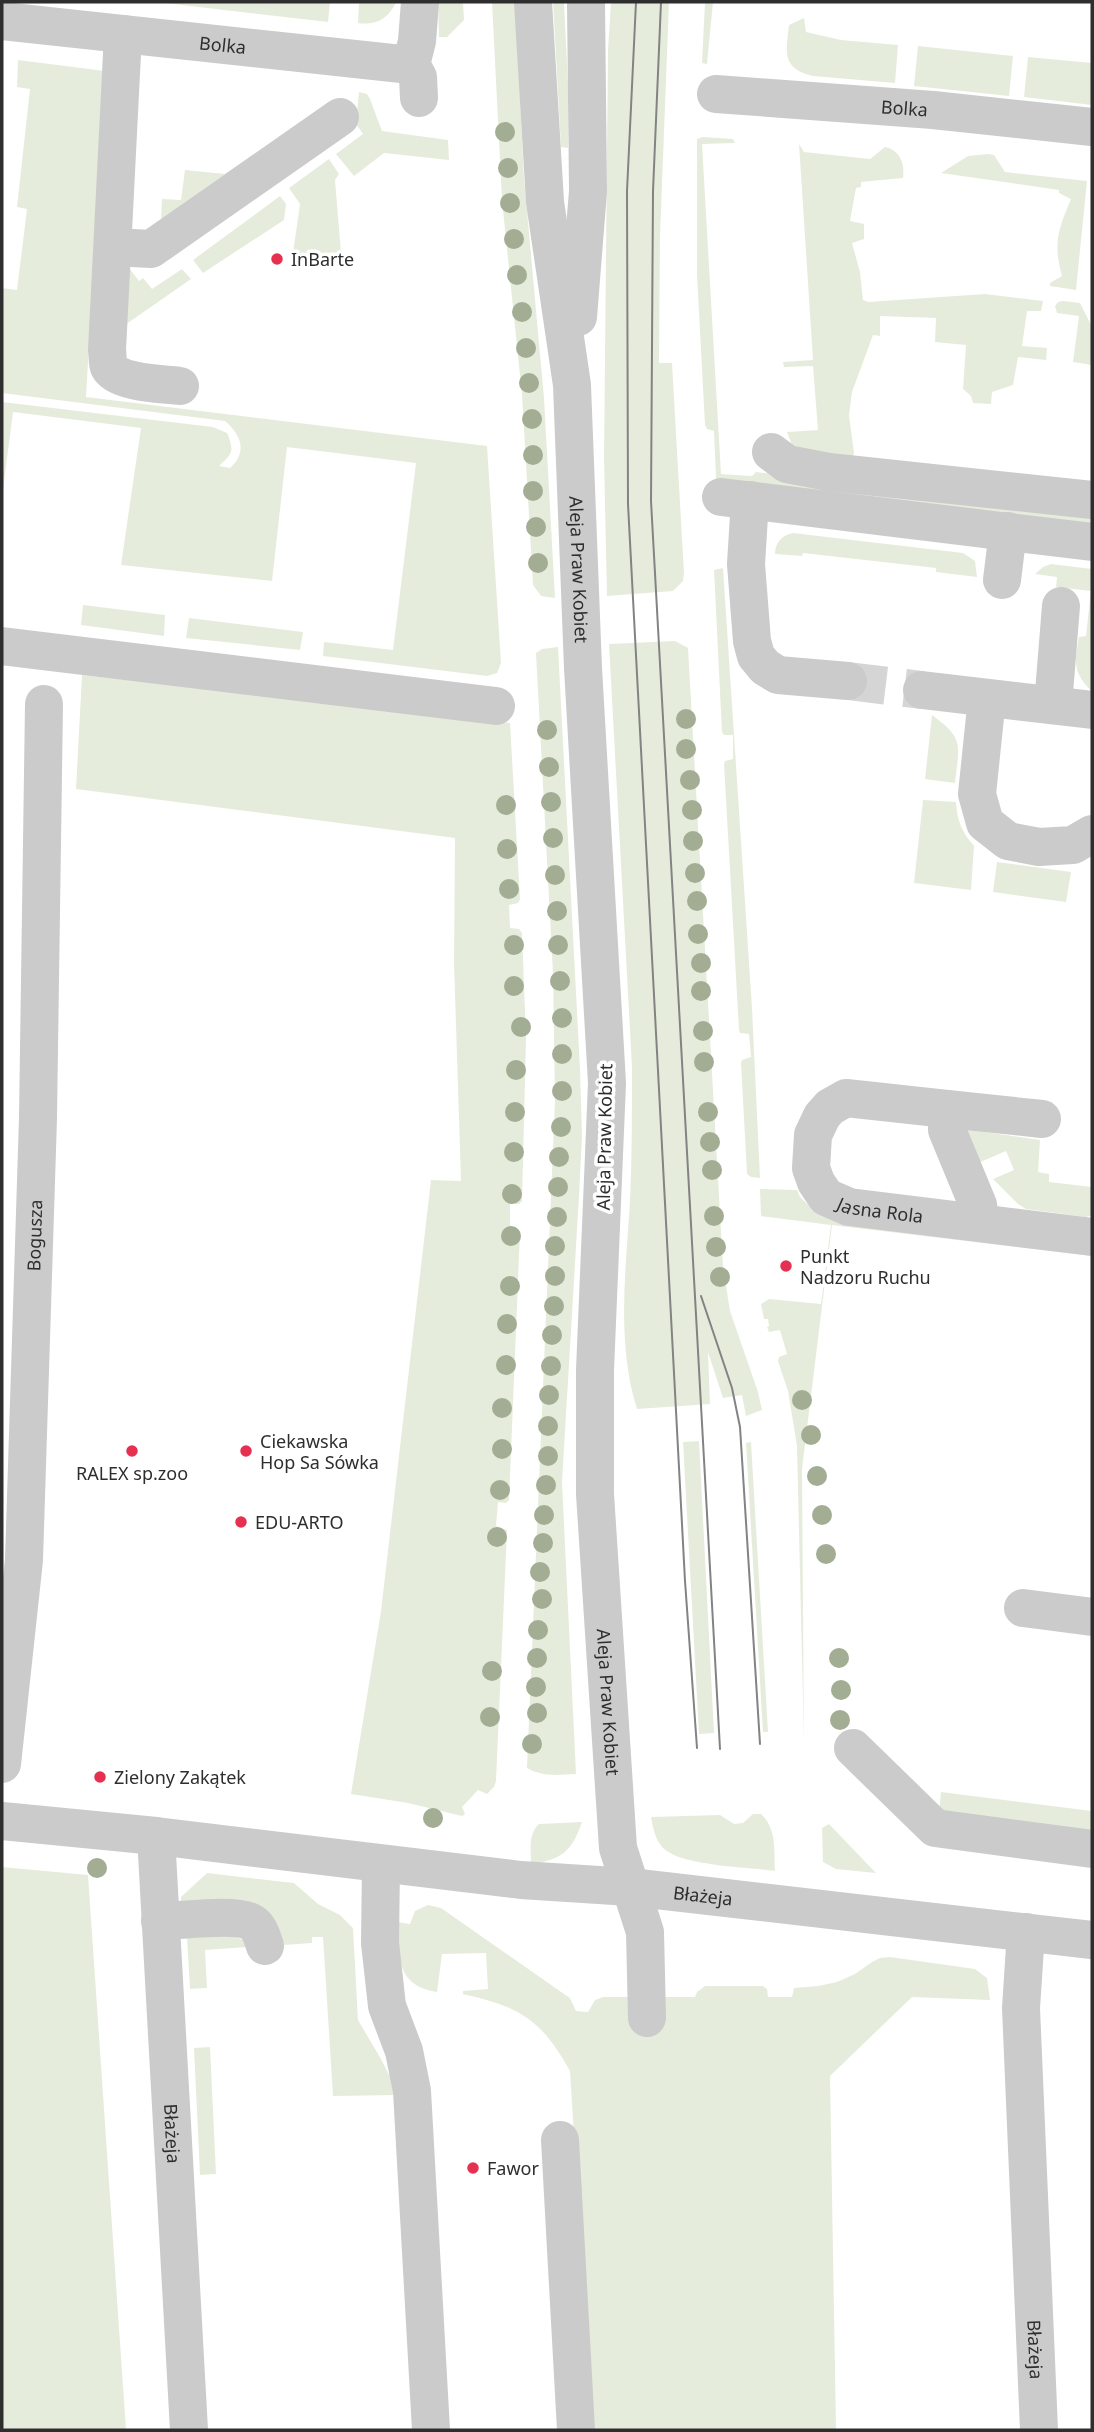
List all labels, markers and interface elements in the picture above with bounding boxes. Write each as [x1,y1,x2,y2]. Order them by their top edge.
street label: Bolka [198,30,247,59]
street label: Bolka [880,94,929,122]
place label: InBarte [291,247,354,271]
marker: InBarte [269,251,285,267]
street label: Aleja Praw Kobiet [564,496,594,644]
street label: Aleja Praw Kobiet [591,1063,617,1211]
street label: Jasna Rola [832,1191,925,1228]
street label: Bogusza [21,1199,47,1272]
place label: Punkt Nadzoru Ruchu [800,1244,931,1289]
marker: Punkt Nadzoru Ruchu [778,1258,794,1274]
place label: Ciekawska Hop Sa Sówka [260,1429,379,1474]
marker: RALEX sp.zoo [124,1443,140,1459]
marker: Ciekawska Hop Sa Sówka [238,1443,254,1459]
place label: RALEX sp.zoo [76,1461,188,1485]
place label: EDU-ARTO [255,1510,344,1534]
marker: EDU-ARTO [233,1514,249,1530]
street label: Aleja Praw Kobiet [592,1628,625,1777]
place label: Zielony Zakątek [114,1765,246,1789]
marker: Zielony Zakątek [92,1769,108,1785]
street label: Błażeja [672,1880,734,1911]
street label: Błażeja [159,2103,186,2164]
place label: Fawor [487,2156,539,2180]
marker: Fawor [465,2160,481,2176]
street label: Błażeja [1022,2319,1049,2380]

